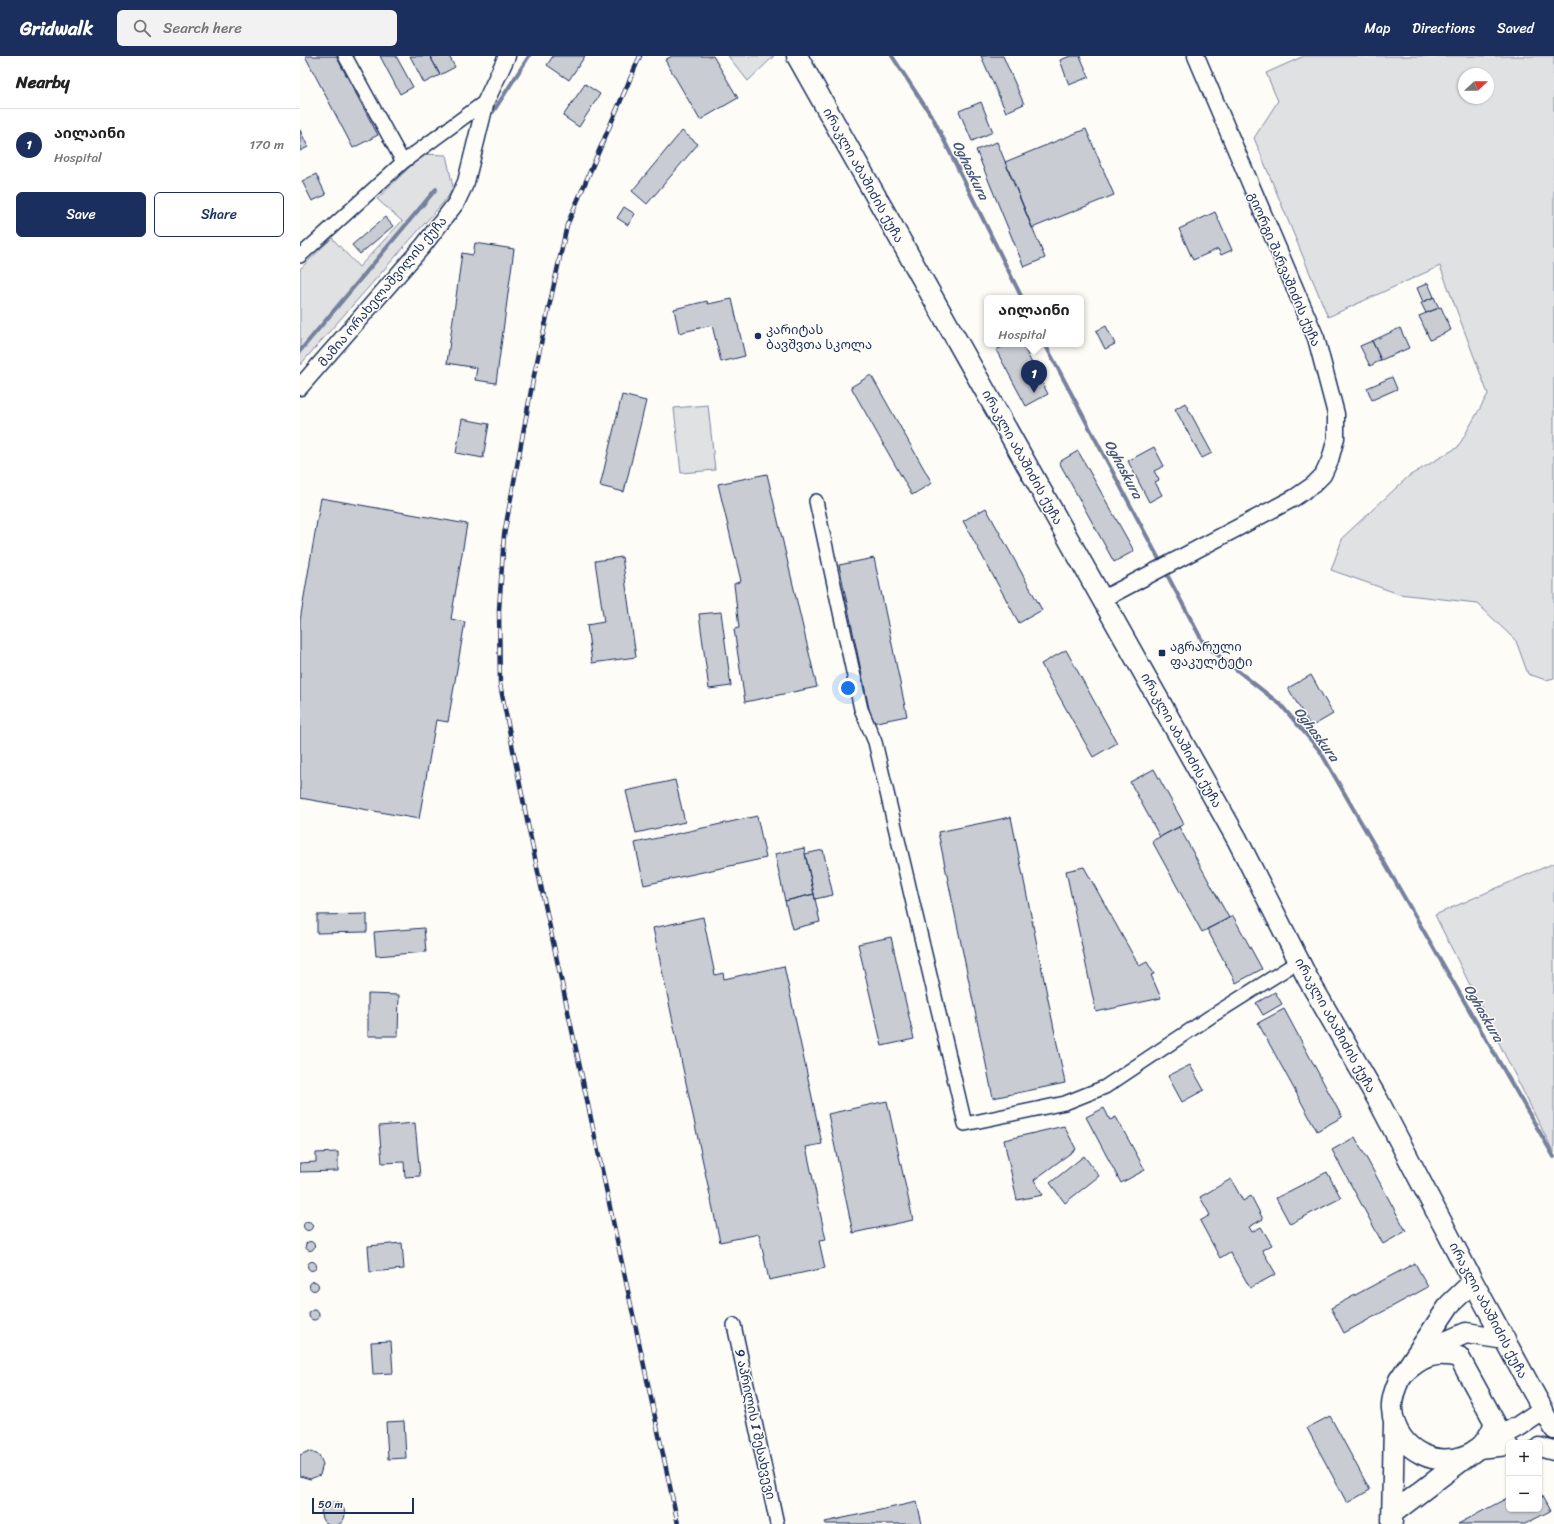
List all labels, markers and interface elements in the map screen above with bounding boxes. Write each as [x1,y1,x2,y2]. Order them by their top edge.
search box [117,10,397,46]
text: Gridwalk [20,12,93,45]
text: Search here [163,15,242,41]
text: Map [1364,16,1390,41]
text: Directions [1412,16,1475,41]
text: Saved [1497,16,1534,41]
icon: search [131,17,153,39]
text: Nearby [16,67,70,97]
north arrow [1458,68,1494,104]
street label: ირაკლი აბაშიძის ქუჩა [817,103,910,247]
text: აილაინი [54,120,125,146]
text: 1 [26,133,32,156]
text: 170 m [249,133,284,156]
water label: Oghaskura [945,136,997,206]
text: Hospital [54,146,102,169]
street label: გიორგი შარვაშიძის ქუჩა [1242,188,1328,350]
button: Save [16,192,146,237]
button: Share [154,192,284,237]
street label: მამია ორახელაშვილის ქუჩა [312,211,453,372]
popup [984,295,1084,347]
text: აილაინი [998,297,1070,323]
place label: კარიტას ბავშვთა სკოლა [766,318,872,356]
text: Hospital [998,323,1046,346]
marker: კარიტას ბავშვთა სკოლა [753,331,763,341]
pin: 1 [1021,360,1047,393]
street label: ირაკლი აბაშიძის ქუჩა [976,385,1069,529]
water label: Oghaskura [1098,435,1151,505]
place label: აგრარული ფაკულტეტი [1170,635,1253,673]
marker: აგრარული ფაკულტეტი [1157,648,1167,658]
street label: ირაკლი აბაშიძის ქუჩა [1135,668,1228,812]
your location [838,678,858,698]
water label: Oghaskura [1287,701,1347,769]
street label: ირაკლი აბაშიძის ქუჩა [1289,953,1382,1097]
water label: Oghaskura [1457,979,1511,1049]
street label: ირაკლი აბაშიძის ქუჩა [1443,1238,1534,1383]
street label: 9 აპრილის I შესახვევი [728,1347,783,1501]
map controls [1506,1440,1542,1512]
button: + [1506,1440,1542,1476]
button: − [1506,1476,1542,1512]
text: 50 m [318,1495,343,1514]
scale bar [312,1496,414,1515]

